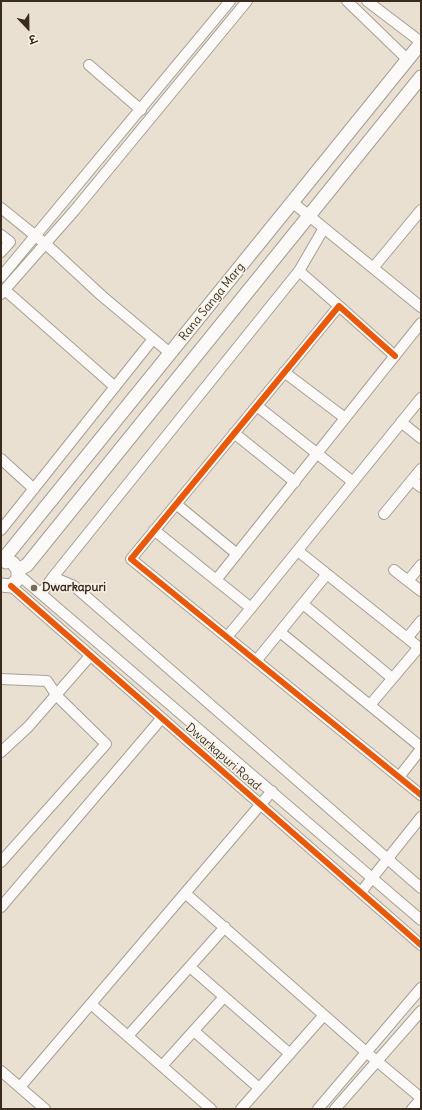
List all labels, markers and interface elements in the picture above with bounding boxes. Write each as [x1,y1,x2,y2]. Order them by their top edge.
north arrow [8,8,48,48]
text: उ [26,31,39,47]
street label: Rana Sanga Marg [176,260,248,344]
place label: Dwarkapuri [42,581,106,595]
marker: Dwarkapuri [29,583,39,593]
street label: Dwarkapuri Road [182,720,264,794]

